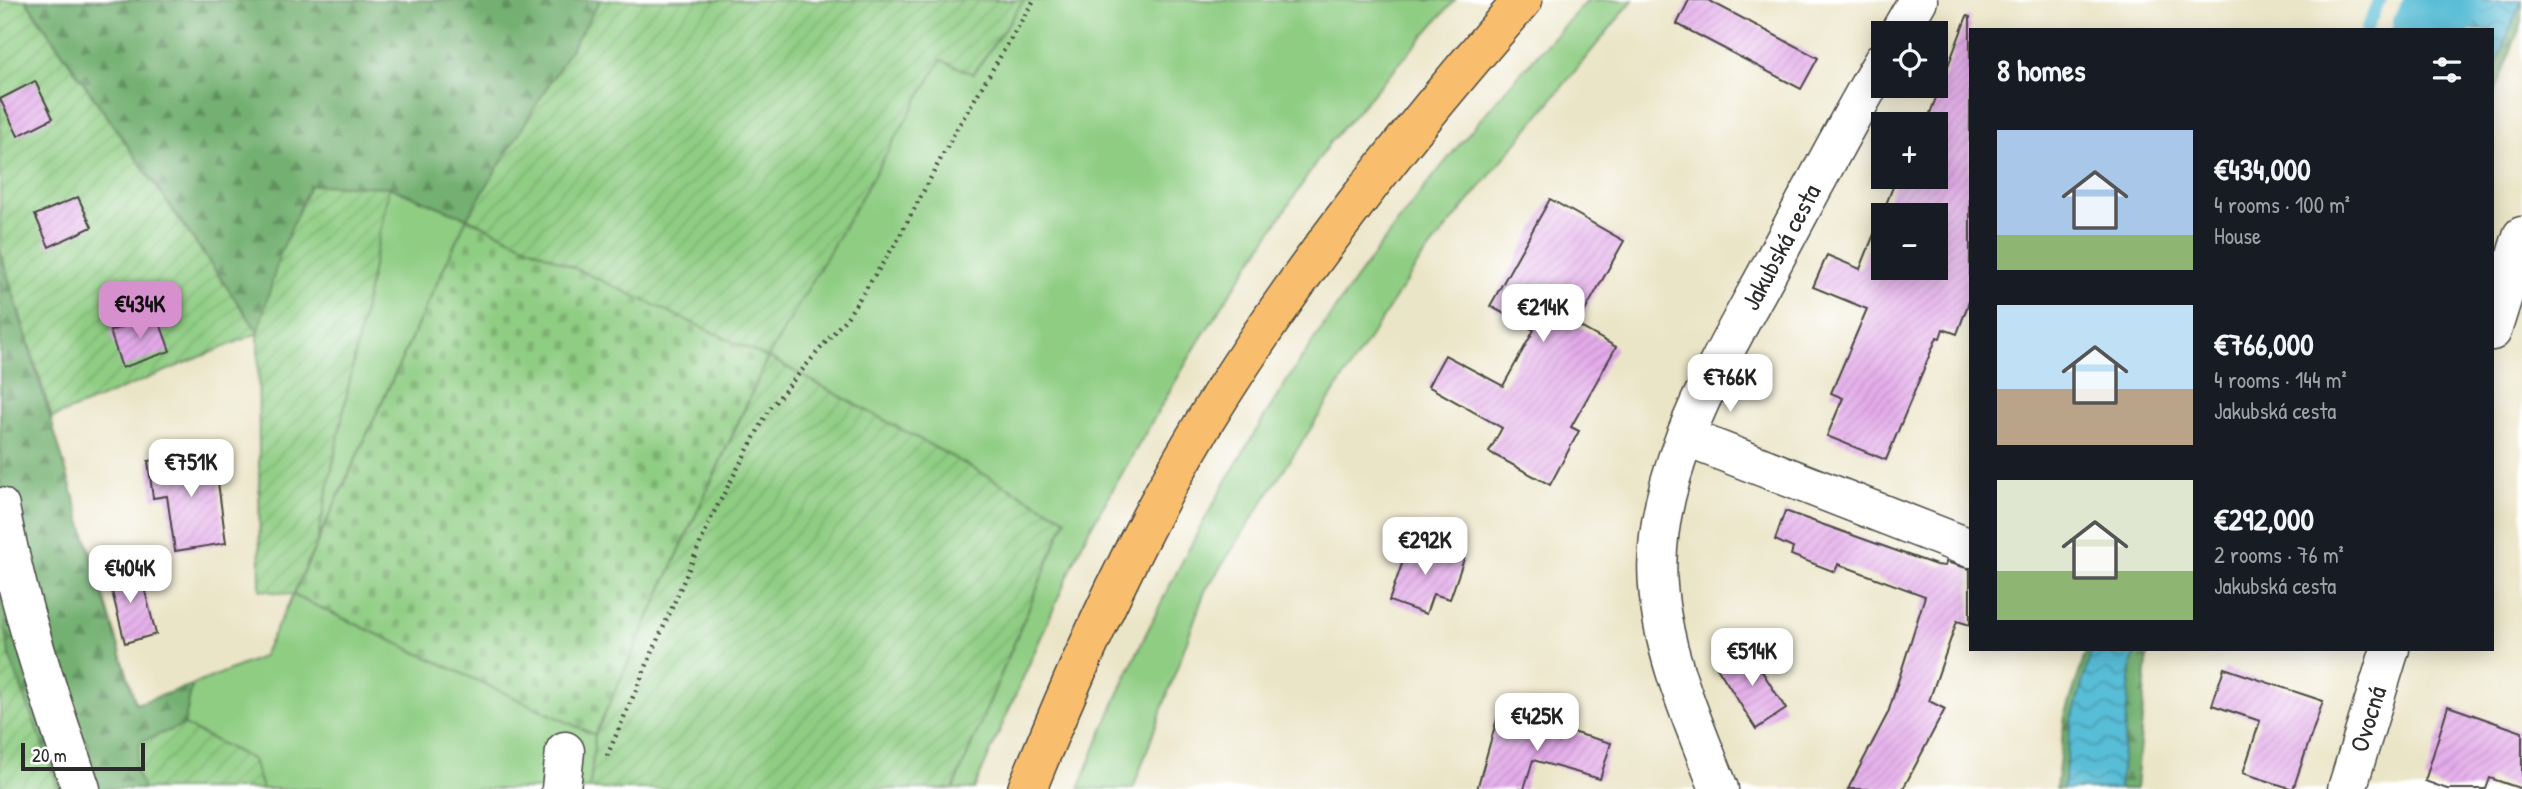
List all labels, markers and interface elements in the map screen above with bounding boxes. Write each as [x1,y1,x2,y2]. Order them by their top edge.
map controls [1871,21,1948,280]
button: locate [1871,21,1948,98]
text: 8 homes [1997,50,2085,90]
icon: filters [2428,51,2466,89]
button: + [1871,112,1948,189]
text: €434,000 [2214,149,2311,189]
icon: home [2053,158,2137,242]
street label: Jakubská cesta [1733,178,1828,316]
text: 4 rooms · 100 m² [2214,189,2350,220]
button: − [1871,203,1948,280]
text: House [2214,220,2261,251]
pin: €434K [91,282,189,341]
pin: €214K [1494,284,1592,344]
text: €434K [115,288,165,319]
text: €214K [1518,291,1568,322]
text: €766,000 [2214,324,2314,364]
icon: home [2053,333,2137,417]
pin: €766K [1681,354,1779,414]
text: €766K [1704,361,1756,392]
text: 4 rooms · 144 m² [2214,364,2347,395]
text: Jakubská cesta [2214,395,2336,426]
pin: €751K [142,440,240,499]
text: €751K [165,446,217,477]
text: €292,000 [2214,499,2314,539]
icon: home [2053,508,2137,592]
pin: €292K [1376,518,1474,577]
text: €292K [1398,524,1452,555]
text: 2 rooms · 76 m² [2214,539,2344,570]
pin: €404K [81,546,179,605]
text: €404K [105,552,155,583]
text: Jakubská cesta [2214,570,2336,601]
pin: €514K [1703,628,1801,688]
text: €514K [1727,635,1777,666]
street label: Ovocná [2341,682,2394,756]
pin: €425K [1488,694,1586,753]
text: €425K [1511,700,1563,731]
scale bar [21,740,145,772]
text: 20 m [32,742,67,768]

